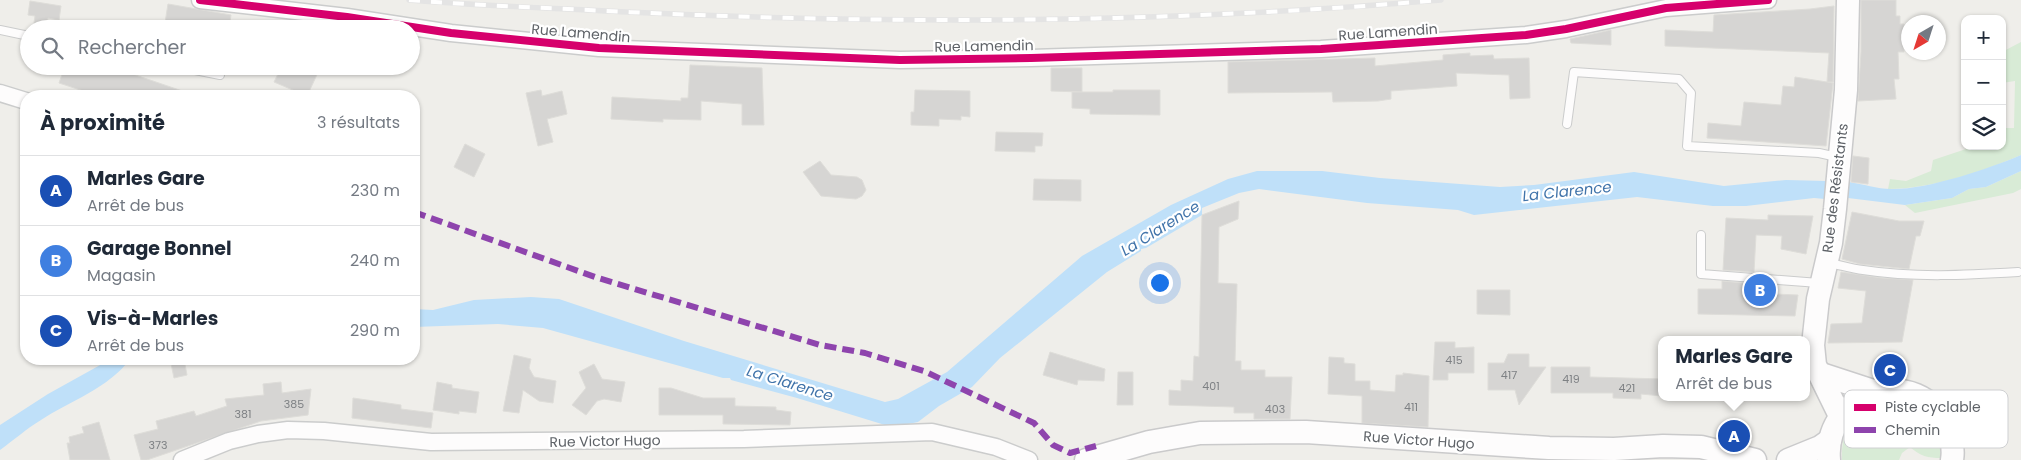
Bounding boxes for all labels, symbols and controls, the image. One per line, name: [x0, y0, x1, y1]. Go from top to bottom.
north arrow: [1901, 15, 1946, 60]
map controls: [1961, 15, 2006, 150]
button: +: [1961, 15, 2006, 60]
street label: Rue Lamendin: [531, 19, 631, 47]
street label: Rue Lamendin: [1338, 19, 1438, 45]
search box: [20, 20, 420, 75]
icon: search: [38, 34, 66, 62]
text: Rechercher: [78, 34, 186, 61]
street label: Rue Lamendin: [934, 35, 1034, 57]
button: −: [1961, 60, 2006, 105]
button: layers: [1961, 105, 2006, 150]
text: À proximité: [40, 108, 165, 137]
text: 3 résultats: [317, 111, 400, 134]
street label: Rue des Résistants: [1817, 122, 1853, 254]
text: Marles Gare: [87, 165, 205, 192]
water label: La Clarence: [1521, 176, 1613, 206]
text: A: [50, 179, 62, 202]
text: 230 m: [351, 179, 400, 202]
text: Arrêt de bus: [87, 194, 184, 217]
water label: La Clarence: [1117, 195, 1203, 261]
text: Garage Bonnel: [87, 235, 232, 262]
text: B: [51, 249, 61, 272]
text: 240 m: [350, 249, 400, 272]
text: Magasin: [87, 264, 156, 287]
your location: [1147, 270, 1173, 296]
pin: B: [1744, 271, 1776, 309]
text: Vis-à-Marles: [87, 305, 218, 332]
text: C: [50, 319, 62, 342]
text: 290 m: [350, 319, 400, 342]
text: Arrêt de bus: [87, 334, 184, 357]
popup: [1658, 336, 1810, 401]
text: Marles Gare: [1675, 343, 1793, 370]
pin: C: [1874, 351, 1906, 389]
house number: 415: [1445, 352, 1463, 368]
water label: La Clarence: [744, 360, 836, 406]
house number: 417: [1501, 367, 1517, 383]
house number: 419: [1562, 371, 1580, 387]
text: Arrêt de bus: [1675, 372, 1772, 395]
house number: 401: [1202, 378, 1220, 394]
house number: 421: [1619, 380, 1635, 396]
legend: [1844, 390, 2008, 448]
house number: 385: [284, 396, 304, 412]
text: Piste cyclable: [1885, 397, 1981, 417]
house number: 411: [1404, 399, 1418, 415]
house number: 403: [1265, 401, 1285, 417]
house number: 381: [235, 406, 251, 422]
pin: A: [1718, 417, 1750, 455]
text: Chemin: [1885, 420, 1940, 440]
street label: Rue Victor Hugo: [1363, 426, 1475, 454]
street label: Rue Victor Hugo: [549, 430, 661, 452]
house number: 373: [149, 437, 167, 453]

